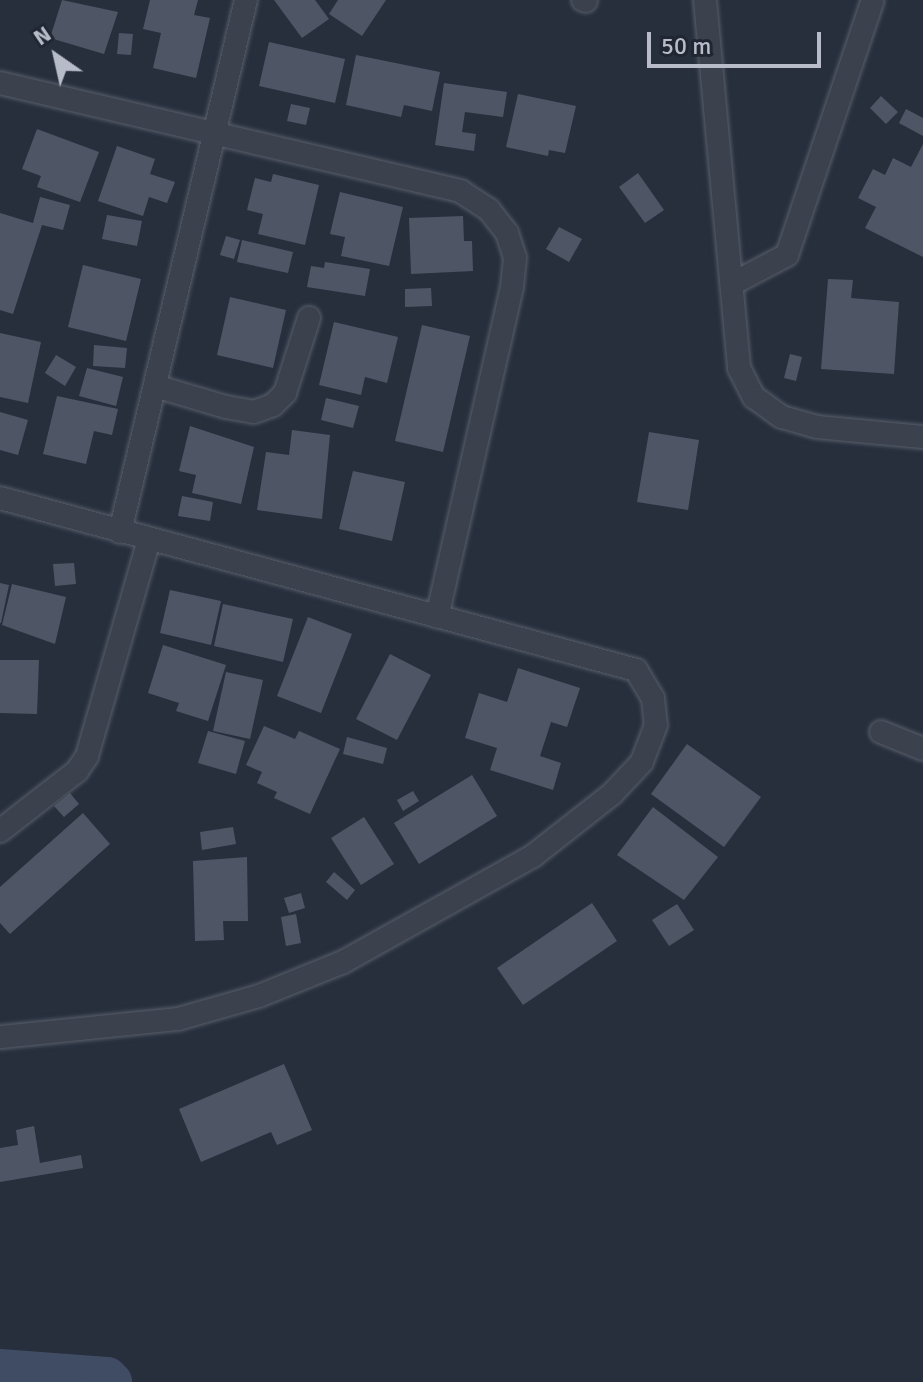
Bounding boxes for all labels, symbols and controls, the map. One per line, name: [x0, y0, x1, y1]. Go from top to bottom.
north arrow: [16, 16, 96, 96]
scale bar: [651, 16, 825, 66]
text: N: [28, 20, 56, 51]
text: 50 m: [661, 31, 711, 61]

